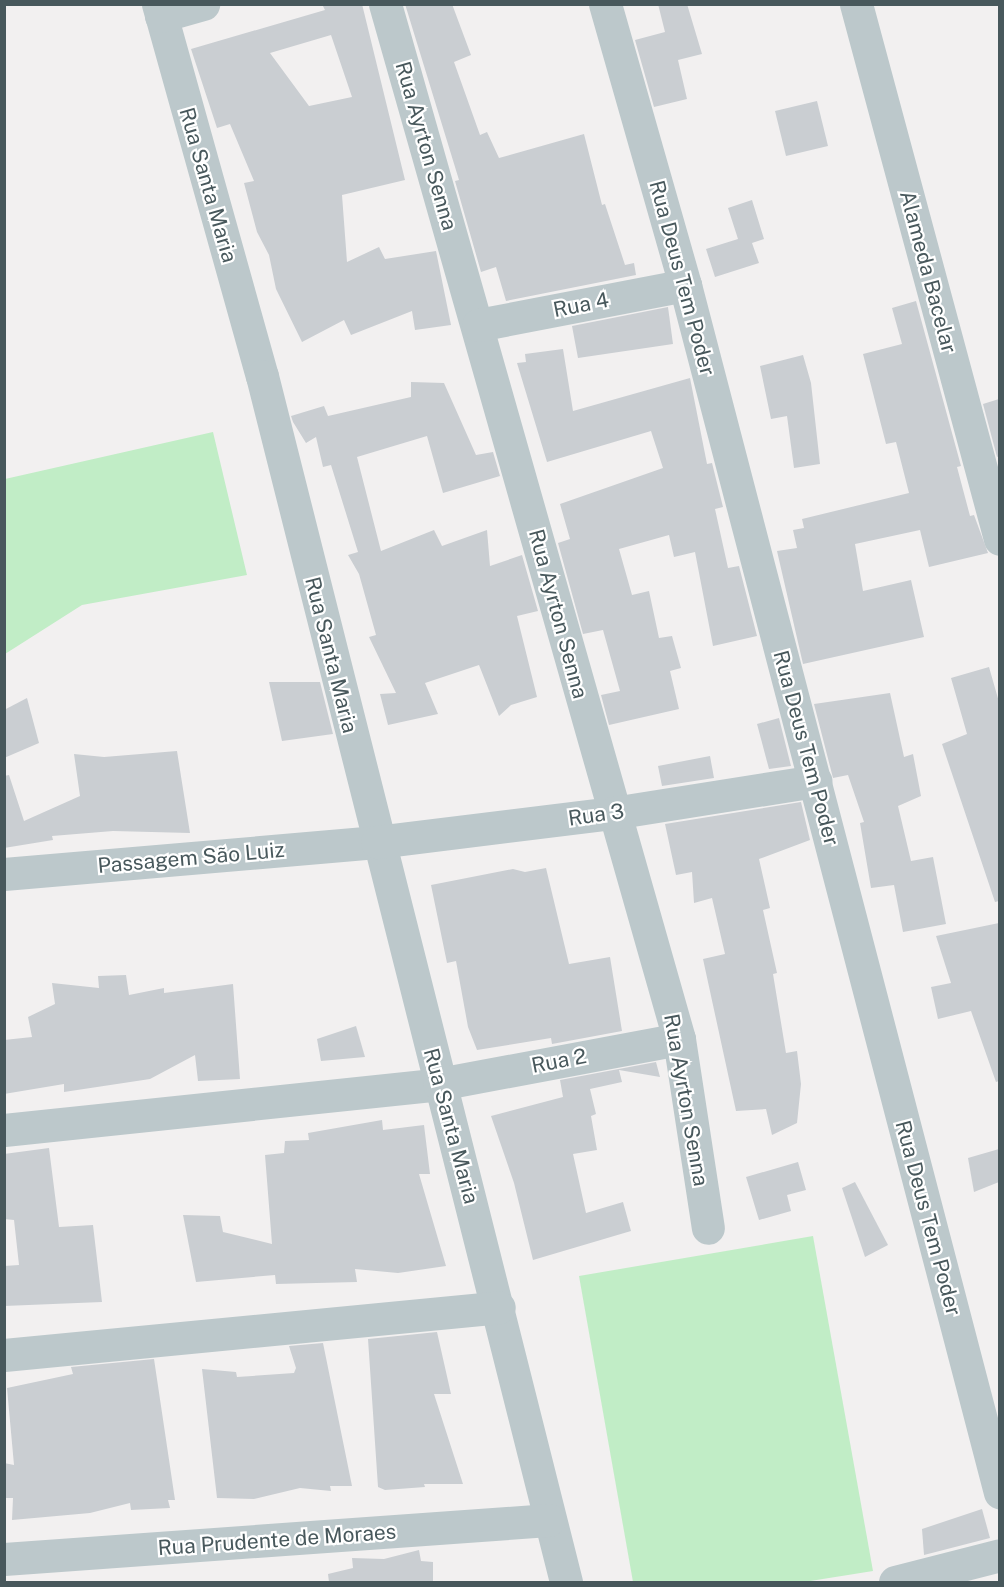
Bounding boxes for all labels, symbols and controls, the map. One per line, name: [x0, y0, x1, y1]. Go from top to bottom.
street label: Rua Ayrton Senna: [390, 59, 462, 233]
street label: Rua Santa Maria: [174, 105, 242, 265]
street label: Rua Deus Tem Poder: [644, 178, 720, 378]
street label: Alameda Bacelar: [894, 188, 962, 356]
street label: Rua 4: [551, 287, 611, 323]
street label: Rua Ayrton Senna: [523, 526, 593, 702]
street label: Rua Santa Maria: [299, 574, 363, 736]
street label: Rua Deus Tem Poder: [768, 648, 844, 848]
street label: Rua 3: [566, 799, 626, 831]
street label: Passagem São Luiz: [96, 837, 286, 879]
street label: Rua Ayrton Senna: [658, 1012, 714, 1188]
street label: Rua 2: [529, 1043, 589, 1079]
street label: Rua Santa Maria: [418, 1045, 484, 1207]
street label: Rua Deus Tem Poder: [890, 1118, 966, 1318]
street label: Rua Prudente de Moraes: [157, 1519, 397, 1561]

